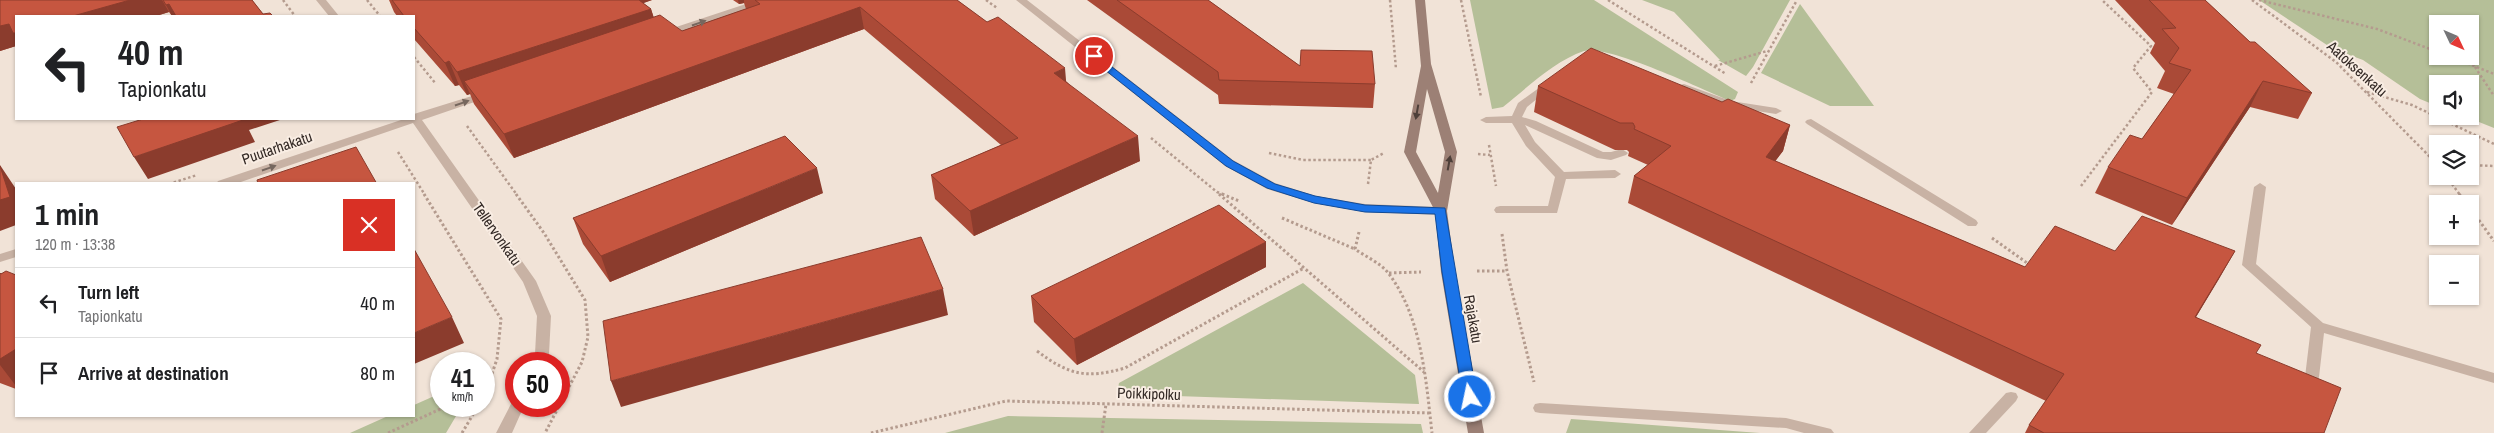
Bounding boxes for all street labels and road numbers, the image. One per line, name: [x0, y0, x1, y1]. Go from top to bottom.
street label: Aatoksenkatu: [2322, 35, 2392, 101]
street label: Puutarhakatu: [239, 126, 315, 169]
street label: Tellervonkatu: [468, 198, 527, 269]
street label: Rajakatu: [1459, 293, 1488, 345]
street label: Poikkipolku: [1117, 382, 1181, 405]

